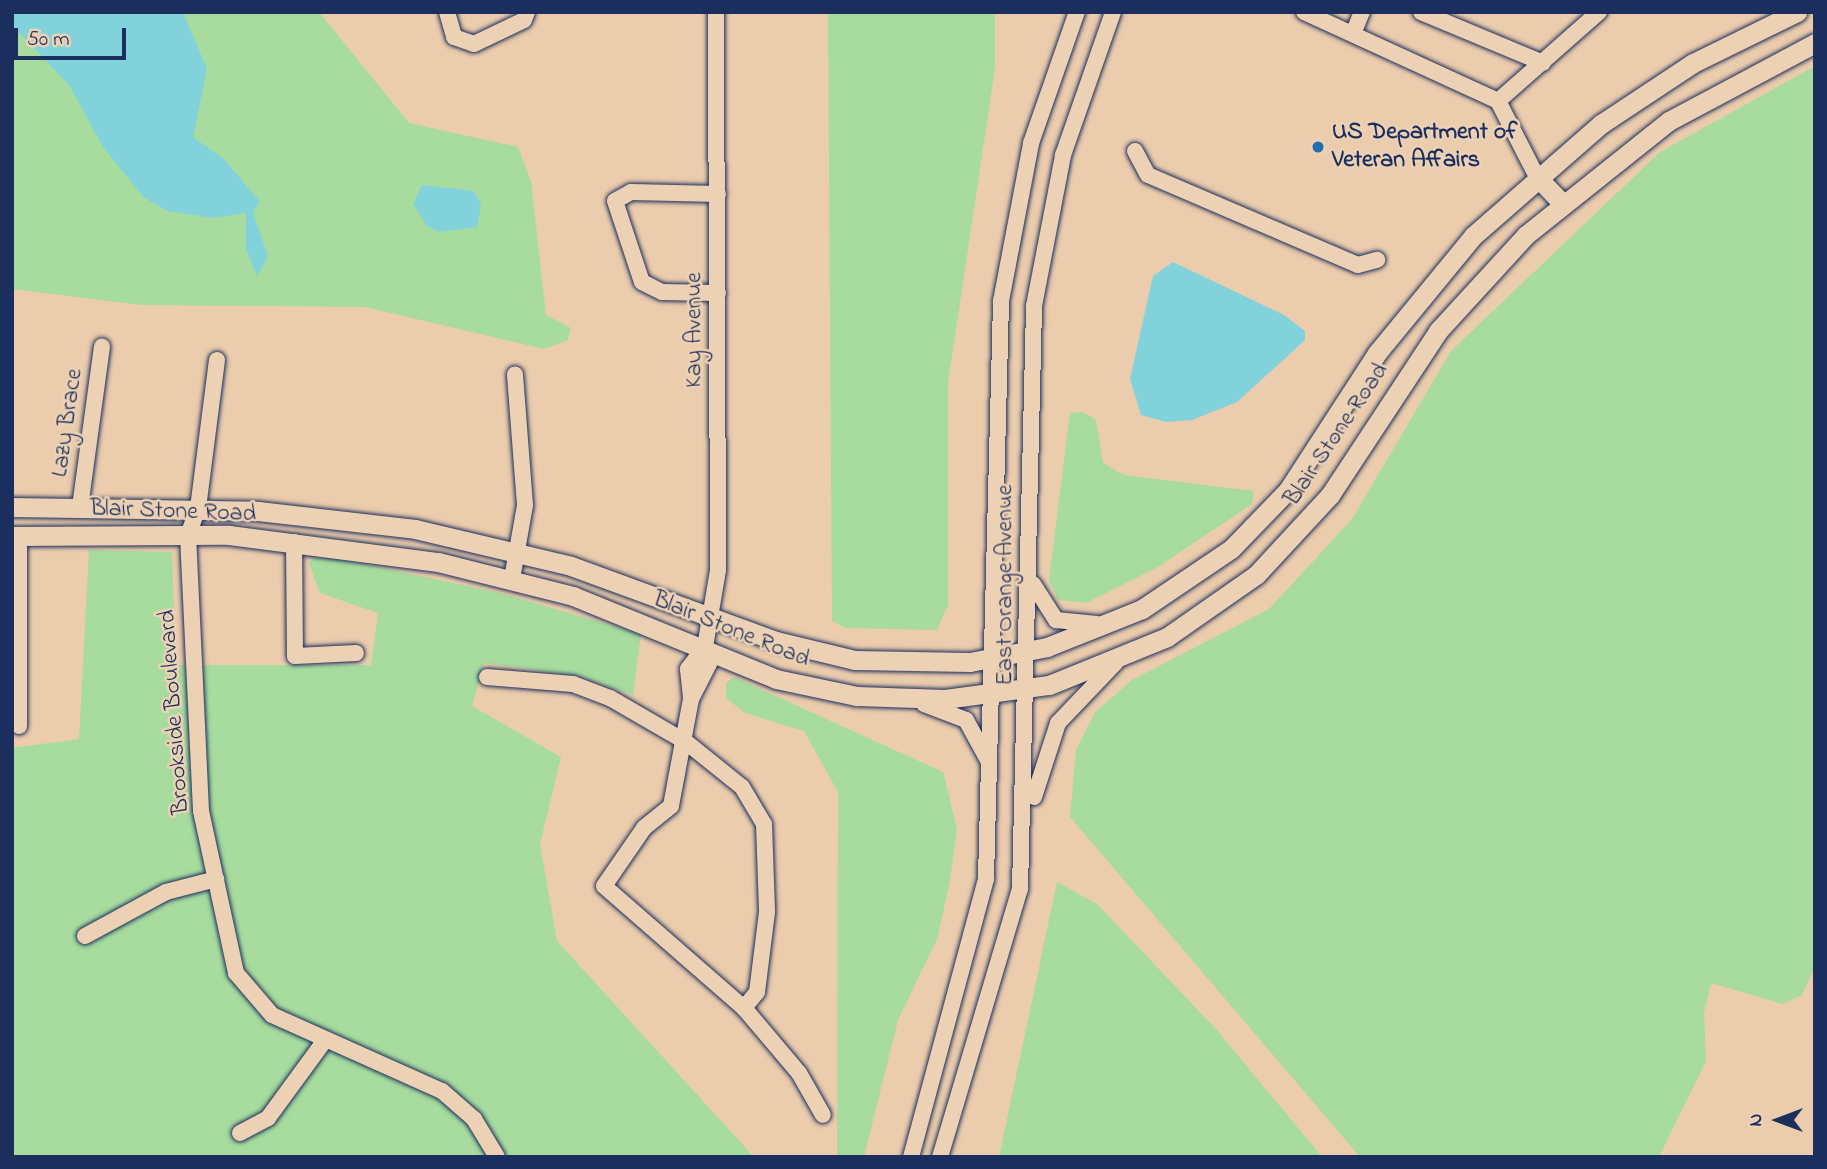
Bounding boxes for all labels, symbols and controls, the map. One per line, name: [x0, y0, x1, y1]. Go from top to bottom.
scale bar: [18, 14, 130, 58]
text: 50 m: [27, 25, 70, 55]
place label: US Department of Veteran Affairs: [1332, 119, 1517, 175]
marker: US Department of Veteran Affairs: [1310, 139, 1326, 155]
street label: Kay Avenue: [681, 272, 709, 388]
street label: Blair Stone Road: [1279, 358, 1395, 512]
street label: Lazy Brace: [46, 367, 90, 479]
street label: East Orange Avenue: [992, 484, 1020, 686]
street label: Blair Stone Road: [89, 495, 257, 529]
street label: Blair Stone Road: [649, 586, 813, 674]
street label: Brookside Boulevard: [153, 609, 197, 815]
north arrow: [1743, 1085, 1813, 1155]
text: N: [1743, 1114, 1770, 1126]

